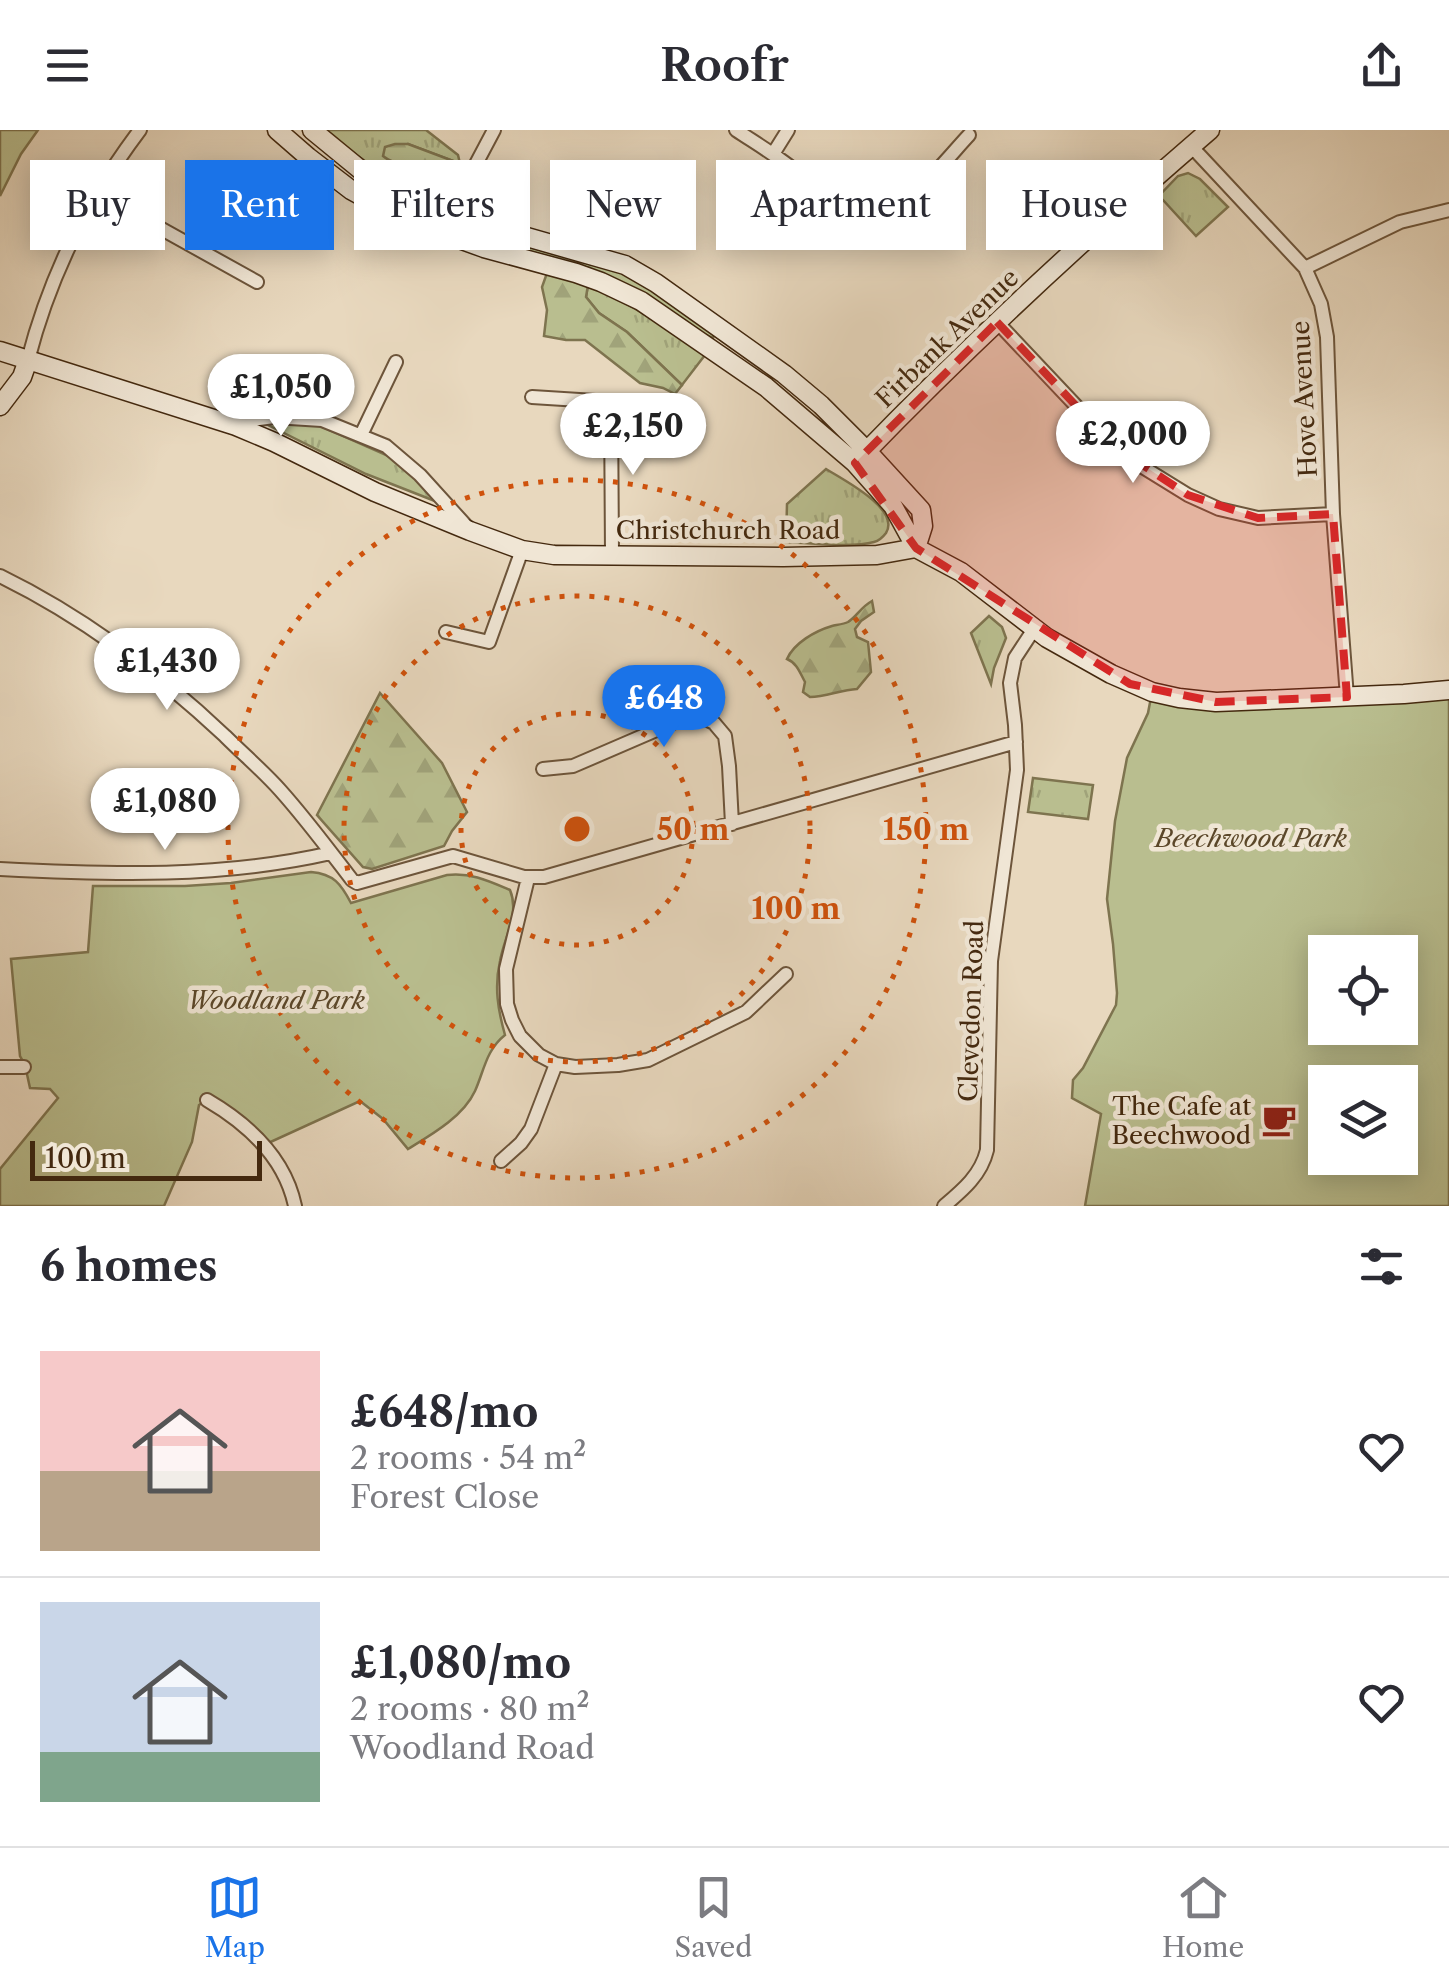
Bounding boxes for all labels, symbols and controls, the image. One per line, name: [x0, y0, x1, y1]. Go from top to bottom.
text: Roofr: [660, 37, 789, 93]
icon: menu: [40, 38, 95, 93]
icon: share: [1354, 38, 1409, 93]
chip: Buy: [30, 160, 165, 250]
chip: Rent: [185, 160, 334, 250]
chip: Filters: [354, 160, 530, 250]
chip: New: [550, 160, 696, 250]
chip: Apartment: [716, 160, 966, 250]
chip: House: [986, 160, 1163, 250]
street label: Firbank Avenue: [869, 262, 1025, 414]
street label: Hove Avenue: [1285, 320, 1324, 478]
pin: £1,050: [200, 354, 362, 439]
text: £1,050: [230, 367, 332, 406]
pin: £2,150: [552, 393, 714, 478]
pin: £2,000: [1052, 401, 1214, 486]
text: £2,150: [582, 406, 684, 445]
text: £2,000: [1078, 414, 1188, 453]
street label: Christchurch Road: [616, 515, 840, 546]
pin: £1,430: [86, 628, 248, 713]
text: £1,430: [116, 641, 218, 680]
pin: £648: [605, 665, 723, 750]
text: £648: [624, 678, 704, 717]
pin: £1,080: [84, 768, 246, 853]
text: £1,080: [113, 781, 217, 820]
centre of rings: [559, 811, 595, 847]
text: 50 m: [656, 811, 730, 848]
text: 150 m: [883, 811, 969, 848]
park label: Beechwood Park: [1153, 823, 1347, 854]
text: 100 m: [752, 890, 841, 927]
street label: Clevedon Road: [953, 920, 990, 1102]
map controls: [1308, 935, 1418, 1175]
button: locate: [1308, 935, 1418, 1045]
park label: Woodland Park: [187, 985, 365, 1016]
button: layers: [1308, 1065, 1418, 1175]
place label: The Cafe at Beechwood: [1111, 1091, 1251, 1151]
cafe icon: The Cafe at Beechwood: [1260, 1101, 1298, 1139]
scale bar: [30, 1136, 262, 1180]
text: 100 m: [45, 1141, 126, 1175]
icon: filters: [1354, 1239, 1409, 1294]
text: 6 homes: [40, 1240, 218, 1292]
text: £648/mo: [350, 1386, 538, 1438]
icon: home: [120, 1391, 240, 1511]
icon: heart: [1354, 1424, 1409, 1479]
text: 2 rooms · 54 m²: [350, 1438, 586, 1477]
text: Forest Close: [350, 1477, 539, 1516]
text: £1,080/mo: [350, 1637, 571, 1689]
icon: home: [120, 1642, 240, 1762]
icon: heart: [1354, 1675, 1409, 1730]
text: 2 rooms · 80 m²: [350, 1689, 590, 1728]
text: Woodland Road: [350, 1728, 595, 1767]
tab: Map: [205, 1870, 265, 1964]
tab: Saved: [675, 1870, 752, 1964]
tab: Home: [1162, 1870, 1244, 1964]

